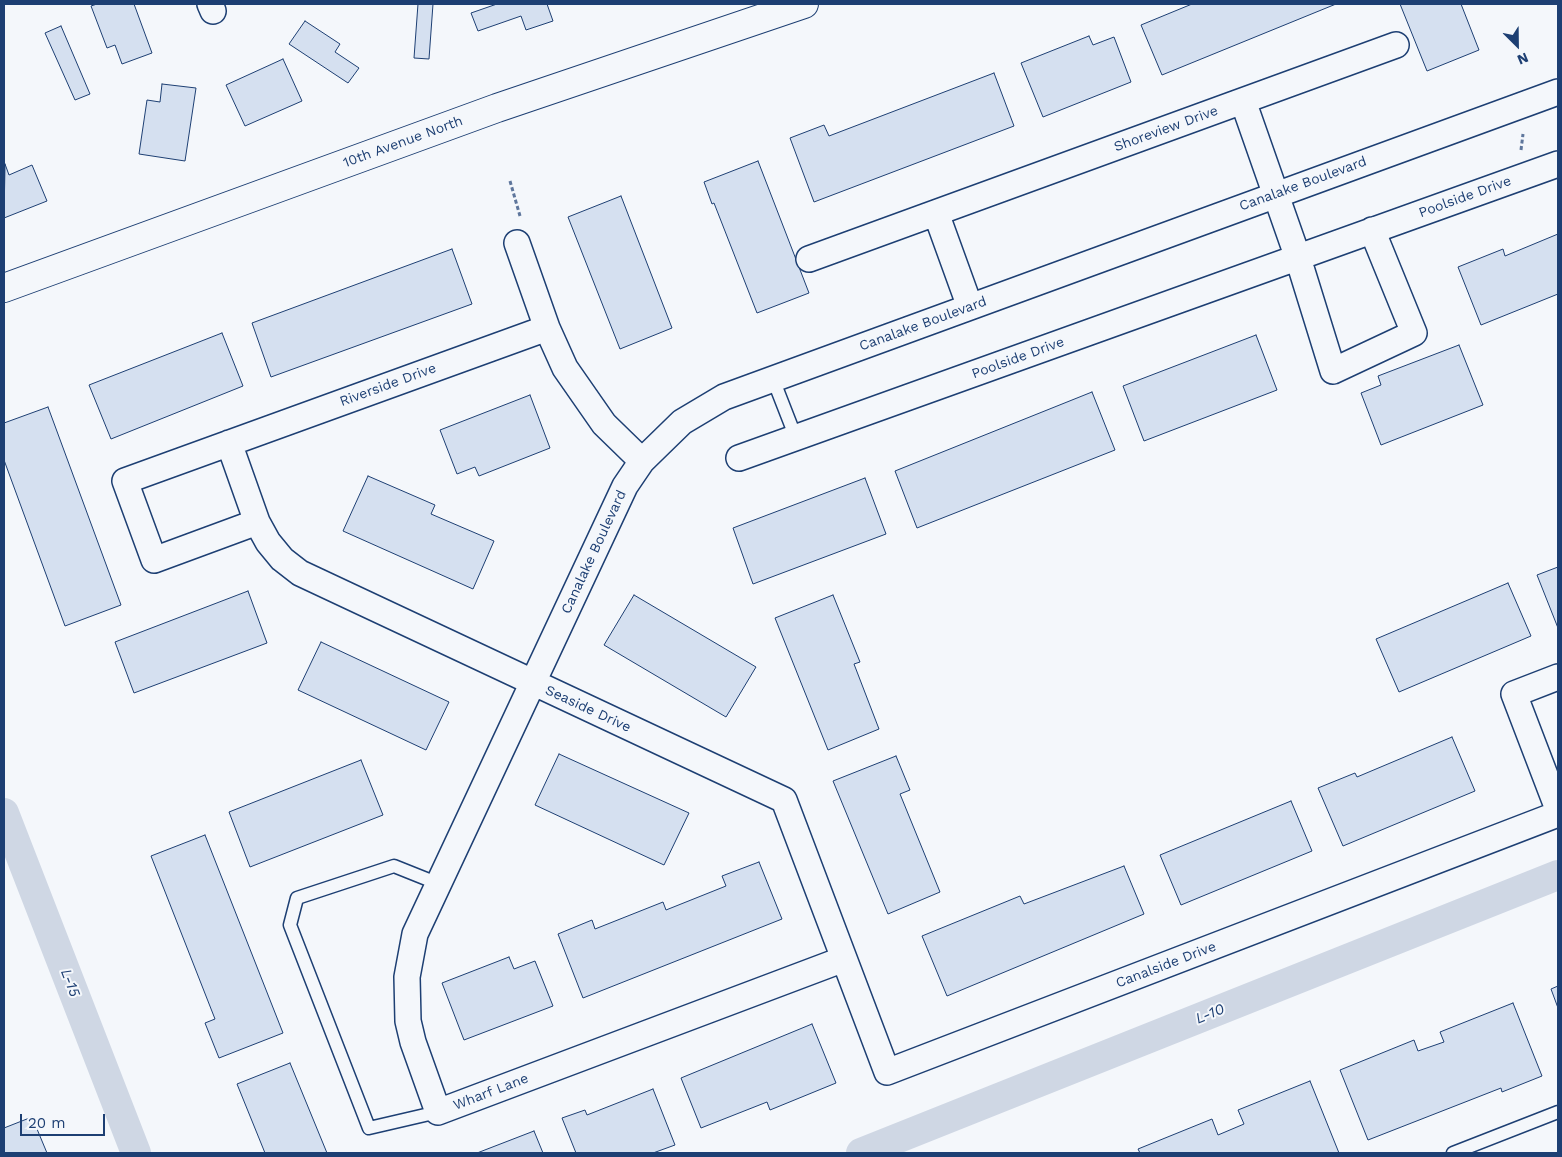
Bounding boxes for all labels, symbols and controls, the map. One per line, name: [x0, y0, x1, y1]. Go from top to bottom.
north arrow: [1492, 20, 1542, 70]
text: N: [1515, 49, 1531, 68]
street label: Shoreview Drive: [1112, 102, 1220, 156]
street label: 10th Avenue North: [341, 113, 465, 171]
street label: Canalake Boulevard: [1237, 153, 1369, 215]
street label: Poolside Drive: [1417, 173, 1513, 221]
street label: Canalake Boulevard: [857, 293, 989, 355]
street label: Poolside Drive: [970, 334, 1066, 382]
street label: Riverside Drive: [338, 360, 438, 410]
street label: Canalake Boulevard: [558, 488, 630, 616]
street label: Seaside Drive: [543, 682, 633, 736]
street label: Canalside Drive: [1114, 938, 1218, 992]
water label: L-15: [56, 966, 84, 1000]
water label: L-10: [1193, 1000, 1227, 1028]
street label: Wharf Lane: [451, 1070, 531, 1114]
scale bar: [22, 1104, 108, 1136]
text: 20 m: [28, 1114, 66, 1132]

